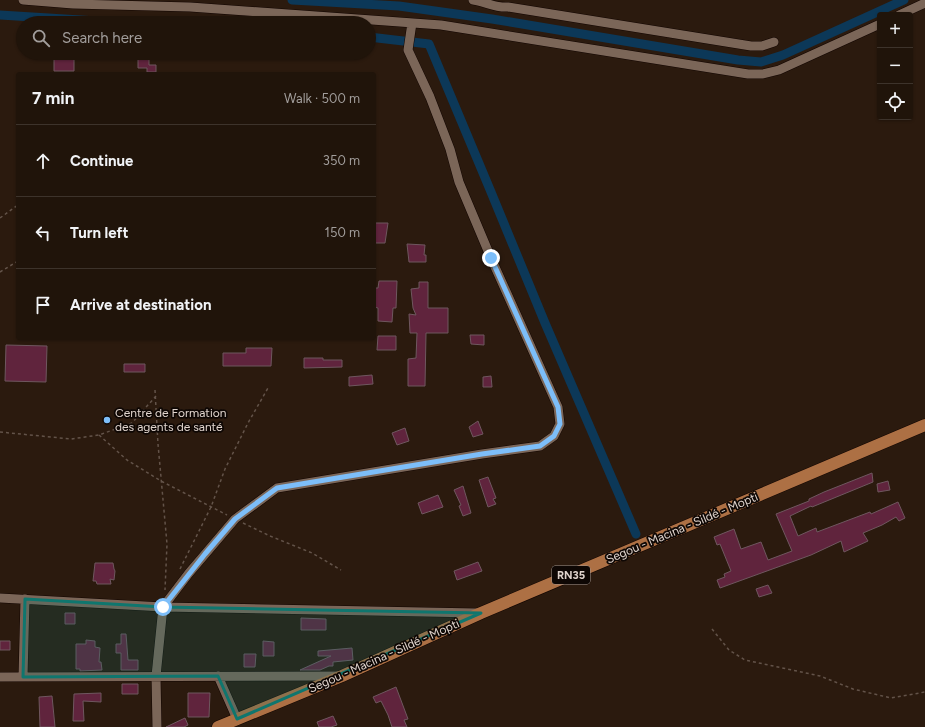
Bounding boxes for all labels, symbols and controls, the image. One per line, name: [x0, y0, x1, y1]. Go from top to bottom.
map controls: [877, 12, 913, 120]
button: +: [877, 12, 913, 48]
search box: [16, 16, 376, 60]
icon: search: [30, 27, 52, 49]
text: Search here: [62, 29, 142, 47]
button: −: [877, 48, 913, 84]
button: locate: [877, 84, 913, 120]
text: 7 min: [32, 88, 74, 108]
text: Walk · 500 m: [284, 91, 360, 106]
icon: ahead: [32, 150, 54, 172]
text: Continue: [70, 152, 133, 170]
text: 350 m: [323, 153, 360, 168]
icon: left: [32, 222, 54, 244]
text: Turn left: [70, 224, 128, 242]
text: 150 m: [325, 225, 360, 240]
route end: [482, 249, 500, 267]
icon: arrive: [32, 294, 54, 316]
text: Arrive at destination: [70, 296, 211, 314]
place label: Centre de Formation des agents de santé: [115, 406, 227, 434]
marker: Centre de Formation des agents de santé: [102, 415, 112, 425]
street label: Segou - Macina - Sildé - Mopti: [604, 490, 760, 566]
road number: RN35: [552, 566, 590, 584]
route start: [154, 598, 172, 616]
street label: Segou - Macina - Sildé - Mopti: [306, 616, 462, 696]

